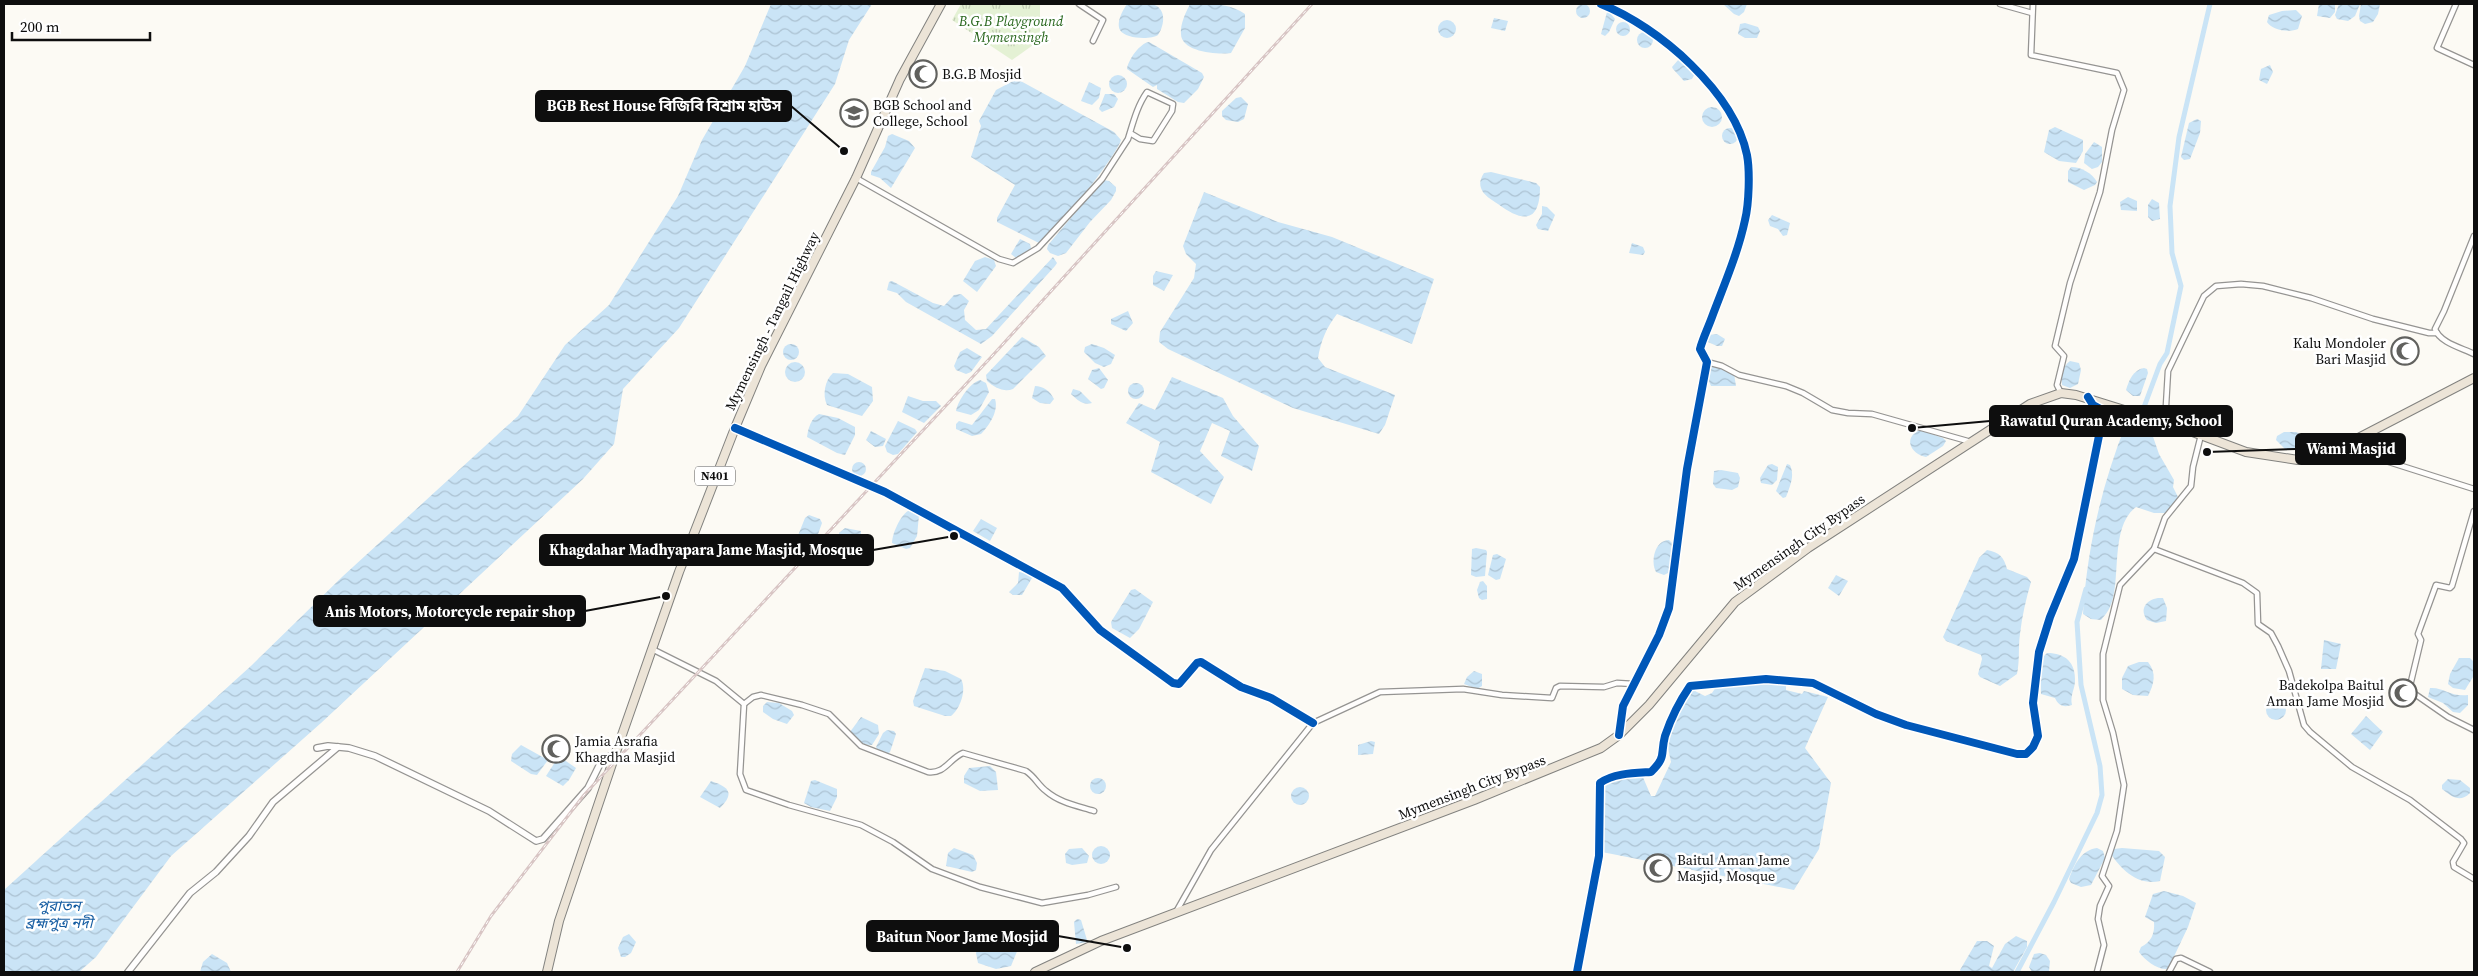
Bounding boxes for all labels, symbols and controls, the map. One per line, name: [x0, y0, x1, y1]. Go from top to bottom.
scale bar: [12, 10, 150, 42]
park label: B.G.B Playground Mymensingh: [958, 11, 1064, 47]
text: 200 m: [20, 16, 60, 37]
mosque icon: B.G.B Mosjid: [908, 59, 938, 89]
place label: B.G.B Mosjid: [942, 64, 1022, 84]
callout: BGB Rest House বিজিবি বিশ্রাম হাউস: [536, 91, 791, 121]
text: BGB Rest House বিজিবি বিশ্রাম হাউস: [547, 95, 782, 116]
place label: BGB School and College, School: [873, 95, 972, 131]
school or university icon: BGB School and College, School: [839, 98, 869, 128]
street label: Mymensingh - Tangail Highway: [720, 228, 824, 414]
place label: Kalu Mondoler Bari Masjid: [2293, 333, 2386, 369]
mosque icon: Kalu Mondoler Bari Masjid: [2390, 336, 2420, 366]
callout: Rawatul Quran Academy, School: [1990, 406, 2232, 436]
text: Rawatul Quran Academy, School: [2000, 410, 2222, 431]
callout: Wami Masjid: [2296, 434, 2405, 464]
text: Wami Masjid: [2306, 438, 2396, 459]
road number: N401: [695, 466, 735, 486]
street label: Mymensingh City Bypass: [1729, 489, 1869, 595]
callout: Khagdahar Madhyapara Jame Masjid, Mosque: [540, 535, 873, 565]
text: Khagdahar Madhyapara Jame Masjid, Mosque: [549, 539, 863, 560]
callout: Anis Motors, Motorcycle repair shop: [314, 596, 585, 626]
text: Anis Motors, Motorcycle repair shop: [325, 601, 575, 622]
place label: Badekolpa Baitul Aman Jame Mosjid: [2266, 675, 2384, 711]
mosque icon: Badekolpa Baitul Aman Jame Mosjid: [2388, 678, 2418, 708]
place label: Jamia Asrafia Khagdha Masjid: [574, 731, 675, 767]
mosque icon: Jamia Asrafia Khagdha Masjid: [541, 734, 571, 764]
street label: Mymensingh City Bypass: [1395, 750, 1549, 824]
place label: Baitul Aman Jame Masjid, Mosque: [1677, 850, 1790, 886]
mosque icon: Baitul Aman Jame Masjid, Mosque: [1643, 853, 1673, 883]
water label: পুরাতন ব্রহ্মপুত্র নদী: [25, 895, 96, 933]
callout: Baitun Noor Jame Mosjid: [867, 921, 1058, 951]
text: Baitun Noor Jame Mosjid: [876, 926, 1048, 947]

